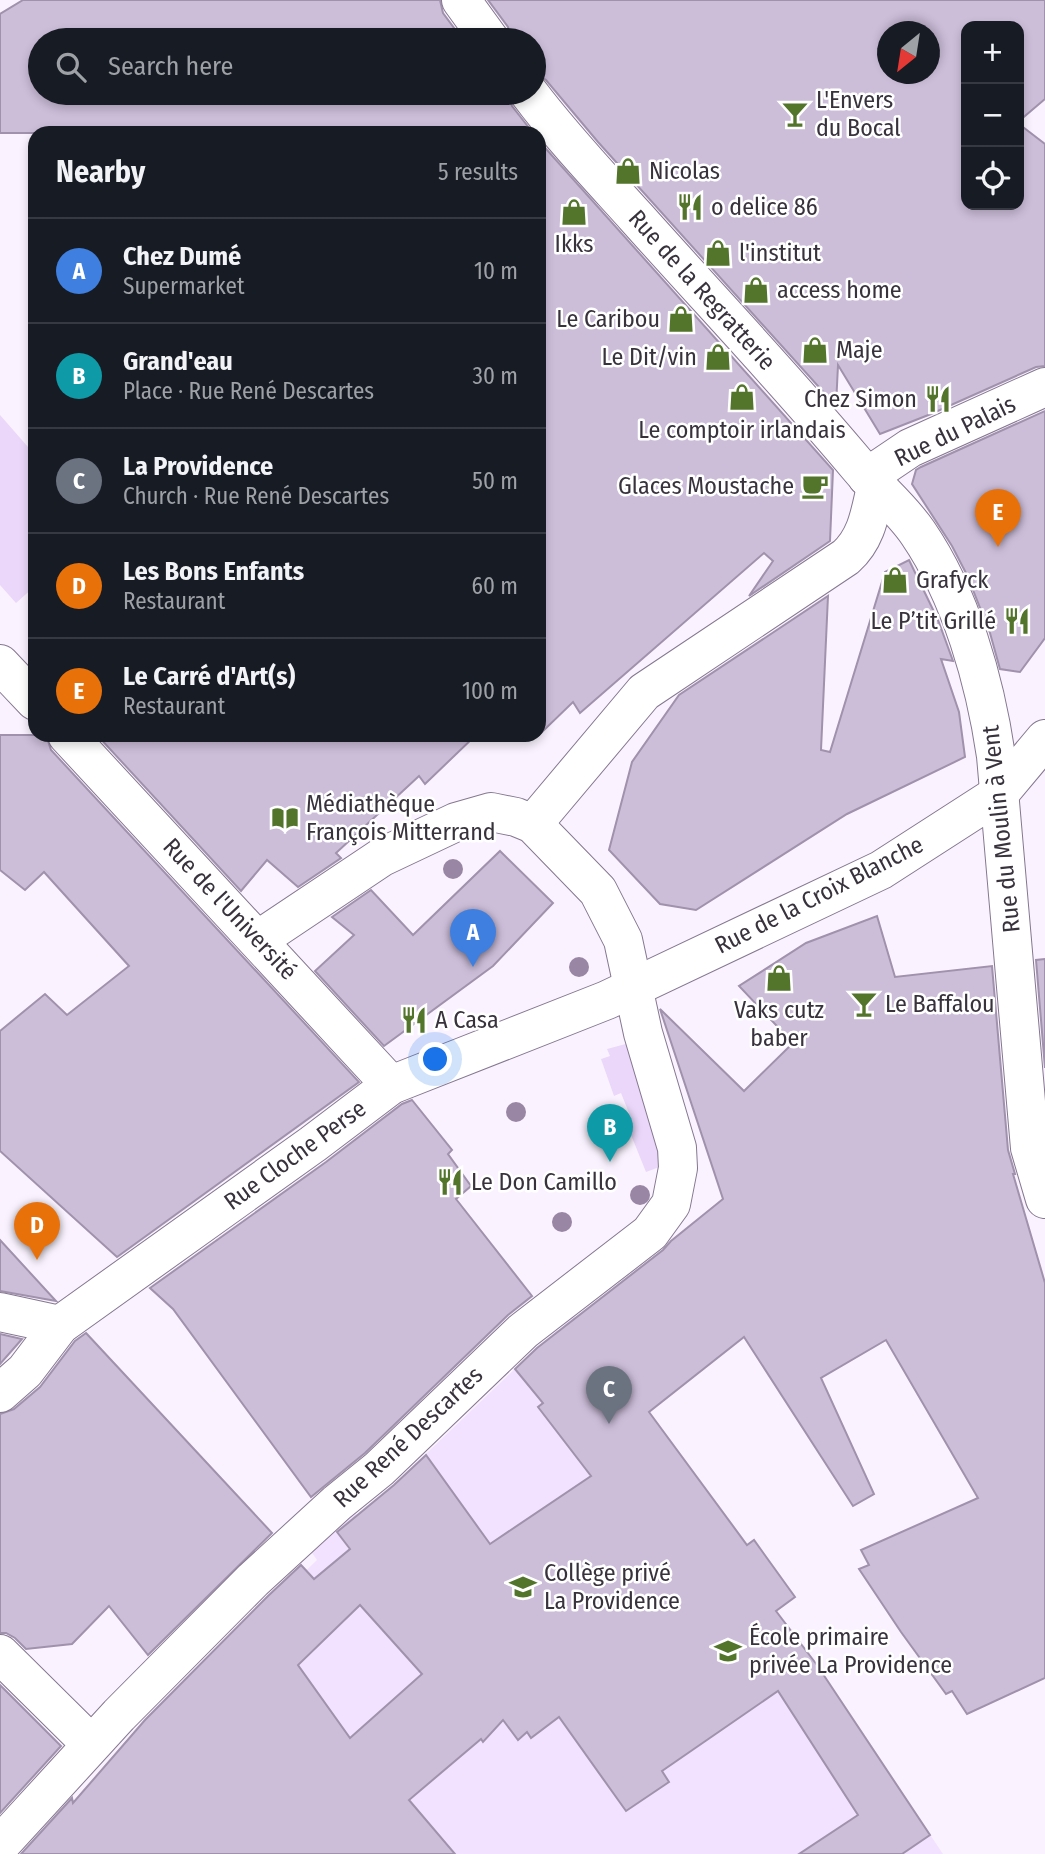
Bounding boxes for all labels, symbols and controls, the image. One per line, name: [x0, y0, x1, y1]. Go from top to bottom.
north arrow: [877, 21, 940, 84]
map controls: [961, 21, 1024, 210]
button: +: [961, 21, 1024, 84]
search box: [28, 28, 546, 105]
icon: search: [52, 48, 90, 86]
text: Search here: [108, 51, 233, 82]
button: −: [961, 84, 1024, 147]
place label: L'Envers du Bocal: [816, 86, 901, 142]
bar icon: L'Envers du Bocal: [780, 99, 810, 129]
button: locate: [961, 147, 1024, 210]
text: Nearby: [56, 154, 145, 190]
shop icon: Nicolas: [613, 156, 643, 186]
place label: Nicolas: [649, 157, 720, 185]
text: 5 results: [438, 158, 518, 186]
restaurant icon: o delice 86: [675, 192, 705, 222]
place label: o delice 86: [711, 193, 818, 221]
shop icon: Ikks: [559, 197, 589, 227]
street label: Rue de la Regratterie: [623, 204, 781, 376]
place label: Ikks: [555, 230, 593, 258]
shop icon: l'institut: [703, 238, 733, 268]
place label: l'institut: [739, 239, 821, 267]
text: Chez Dumé: [123, 241, 241, 272]
text: A: [73, 257, 85, 285]
text: 10 m: [474, 257, 518, 285]
text: Supermarket: [123, 272, 244, 300]
shop icon: access home: [741, 275, 771, 305]
place label: access home: [777, 276, 902, 304]
shop icon: Le Caribou: [666, 304, 696, 334]
place label: Le Caribou: [556, 305, 660, 333]
shop icon: Maje: [800, 335, 830, 365]
place label: Maje: [836, 336, 883, 364]
shop icon: Le Dit/vin: [703, 342, 733, 372]
place label: Le Dit/vin: [601, 343, 697, 371]
text: Grand'eau: [123, 346, 233, 377]
text: B: [73, 362, 85, 390]
text: 30 m: [473, 362, 518, 390]
text: Place · Rue René Descartes: [123, 377, 374, 405]
shop icon: Le comptoir irlandais: [727, 382, 757, 412]
restaurant icon: Chez Simon: [923, 384, 953, 414]
place label: Chez Simon: [804, 385, 917, 413]
street label: Rue du Palais: [890, 390, 1020, 472]
place label: Le comptoir irlandais: [638, 416, 846, 444]
text: La Providence: [123, 451, 273, 482]
text: C: [73, 467, 85, 495]
text: 50 m: [472, 467, 518, 495]
cafe icon: Glaces Moustache: [800, 471, 830, 501]
place label: Glaces Moustache: [618, 472, 794, 500]
text: Church · Rue René Descartes: [123, 482, 389, 510]
pin: E: [975, 489, 1021, 547]
text: Les Bons Enfants: [123, 556, 304, 587]
shop icon: Grafyck: [880, 565, 910, 595]
place label: Grafyck: [916, 566, 989, 594]
text: D: [72, 572, 86, 600]
text: 60 m: [472, 572, 518, 600]
text: Restaurant: [123, 587, 225, 615]
restaurant icon: Le P’tit Grillé: [1002, 606, 1032, 636]
place label: Le P’tit Grillé: [871, 607, 996, 635]
text: Le Carré d'Art(s): [123, 661, 295, 692]
text: E: [74, 677, 84, 705]
text: 100 m: [462, 677, 518, 705]
text: Restaurant: [123, 692, 225, 720]
street label: Rue du Moulin à Vent: [976, 724, 1026, 934]
place label: Médiathèque François Mitterrand: [306, 790, 496, 846]
library icon: Médiathèque François Mitterrand: [270, 803, 300, 833]
street label: Rue de la Croix Blanche: [710, 830, 928, 960]
street label: Rue de l'Université: [157, 832, 303, 986]
pin: A: [450, 909, 496, 967]
shop icon: Vaks cutz baber: [764, 963, 794, 993]
bar icon: Le Baffalou: [849, 989, 879, 1019]
place label: Le Baffalou: [885, 990, 995, 1018]
place label: Vaks cutz baber: [734, 996, 824, 1052]
restaurant icon: A Casa: [399, 1005, 429, 1035]
place label: A Casa: [435, 1006, 499, 1034]
your location: [418, 1042, 452, 1076]
street label: Rue Cloche Perse: [219, 1094, 371, 1216]
pin: B: [587, 1104, 633, 1162]
restaurant icon: Le Don Camillo: [435, 1167, 465, 1197]
place label: Le Don Camillo: [471, 1168, 617, 1196]
pin: D: [14, 1202, 60, 1260]
street label: Rue René Descartes: [328, 1361, 488, 1513]
pin: C: [586, 1366, 632, 1424]
place label: Collège privé La Providence: [544, 1559, 680, 1615]
school or university icon: Collège privé La Providence: [508, 1572, 538, 1602]
place label: École primaire privée La Providence: [749, 1622, 952, 1679]
school or university icon: École primaire privée La Providence: [713, 1636, 743, 1666]

